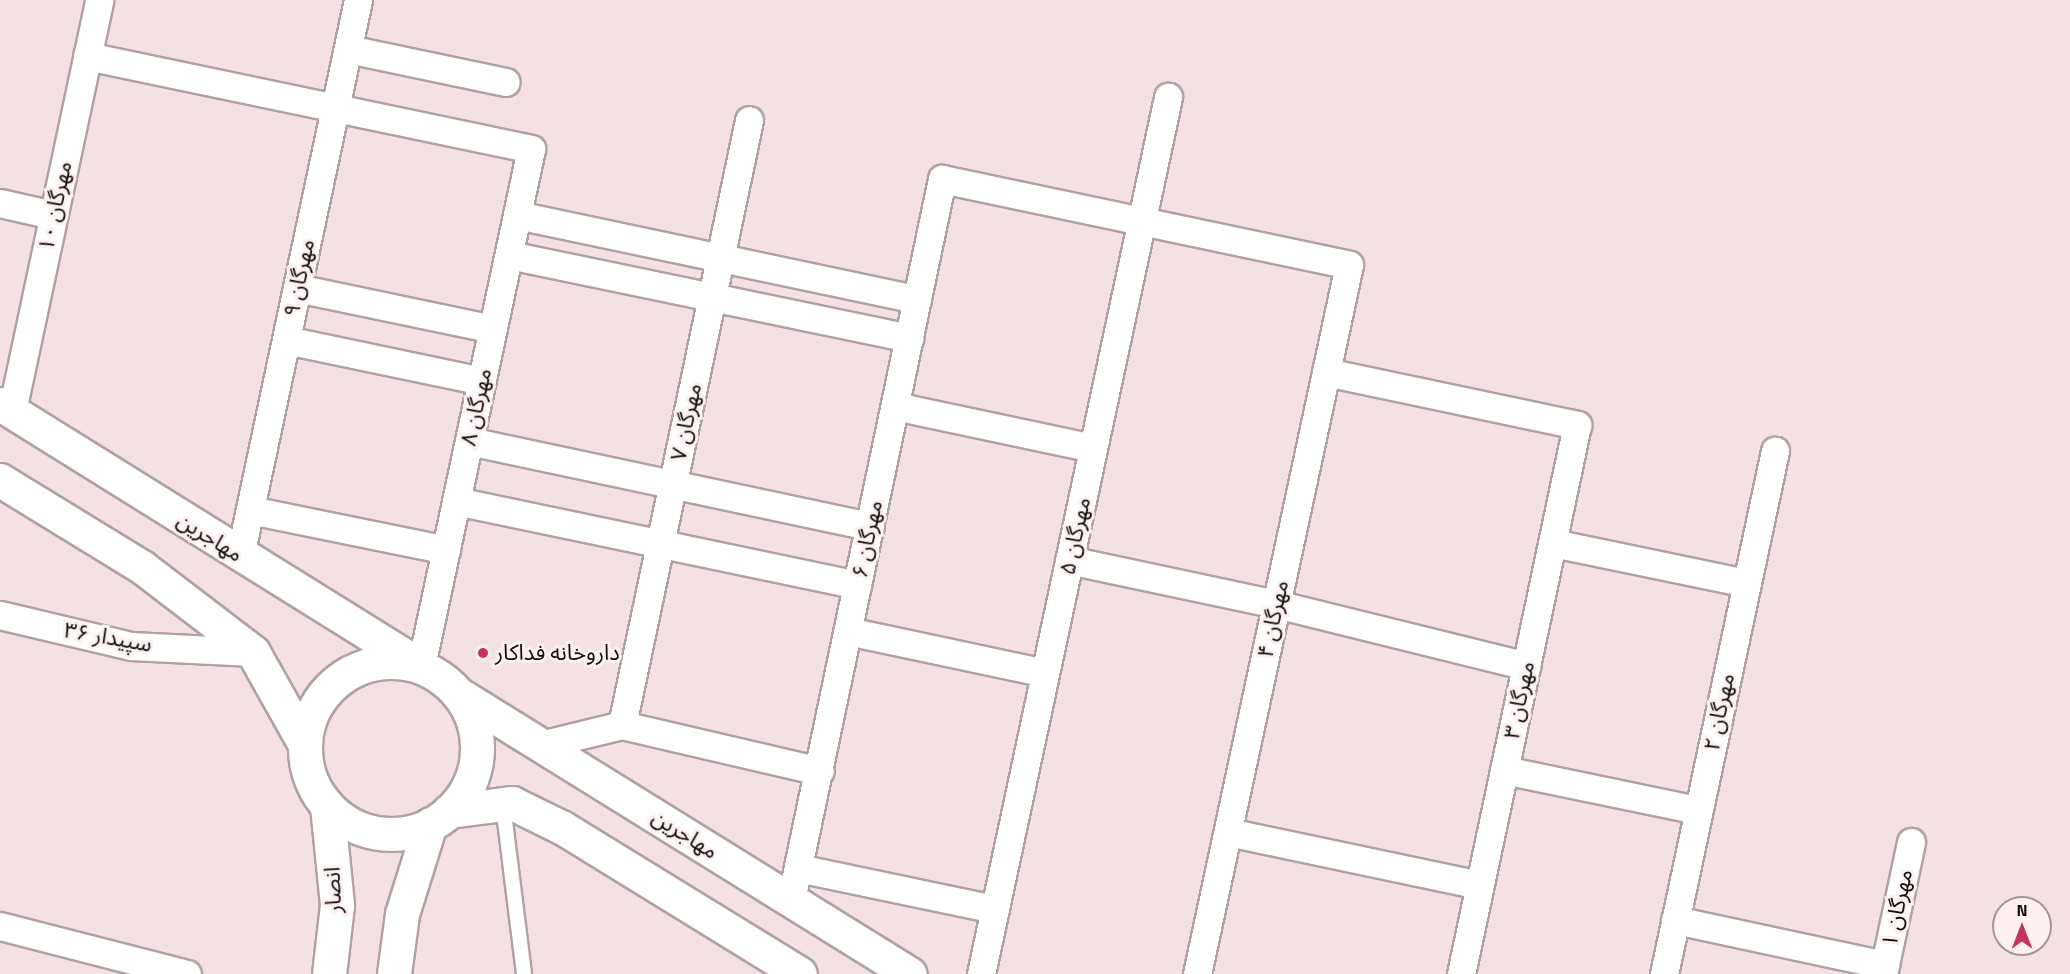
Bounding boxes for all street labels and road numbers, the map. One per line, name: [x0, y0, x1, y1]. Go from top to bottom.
street label: مهرگان ۱۰: [33, 159, 77, 253]
street label: مهرگان ۹: [278, 237, 320, 319]
street label: مهرگان ۸: [455, 366, 497, 448]
street label: مهرگان ۷: [665, 381, 707, 463]
street label: مهرگان ۵: [1054, 495, 1096, 577]
street label: مهرگان ۶: [846, 498, 888, 580]
street label: مهاجرین: [172, 507, 248, 567]
street label: مهرگان ۴: [1252, 578, 1294, 660]
street label: سپیدار ۳۶: [62, 616, 154, 658]
street label: مهرگان ۳: [1498, 659, 1540, 741]
street label: مهرگان ۲: [1698, 671, 1740, 753]
street label: مهاجرین: [647, 804, 723, 864]
street label: انصار: [319, 866, 347, 914]
street label: مهرگان ۱: [1876, 867, 1918, 949]

